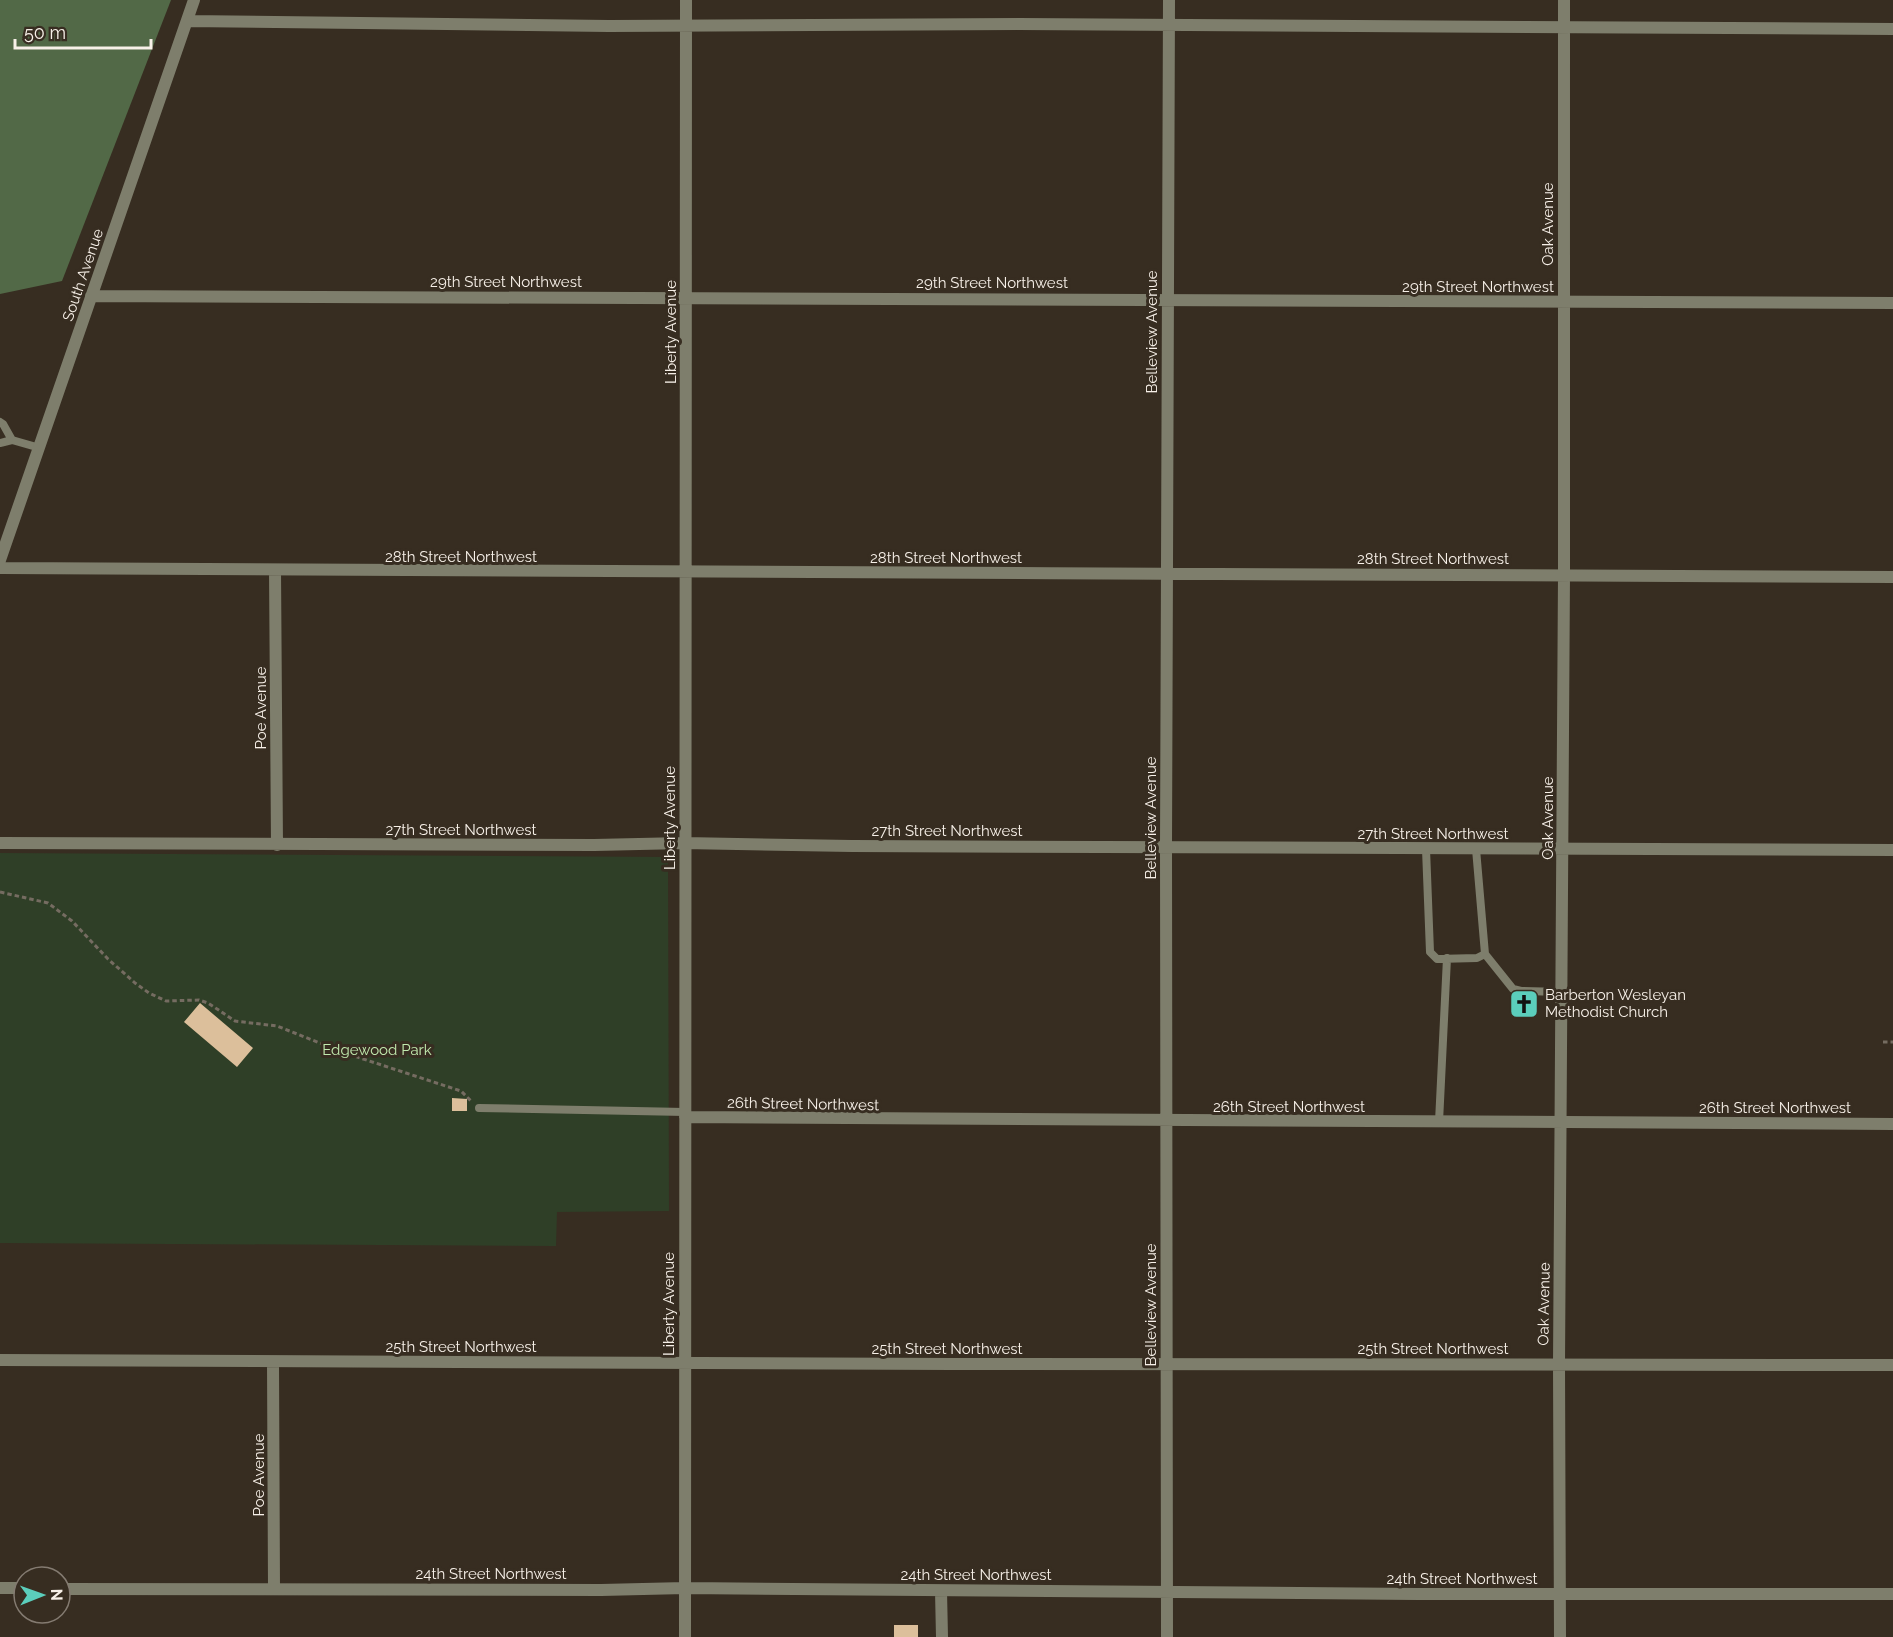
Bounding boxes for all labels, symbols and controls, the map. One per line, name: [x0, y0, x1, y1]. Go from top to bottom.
scale bar: [15, 12, 152, 50]
text: 50 m: [24, 22, 66, 43]
street label: Oak Avenue: [1539, 182, 1557, 266]
street label: South Avenue: [59, 226, 107, 324]
street label: Belleview Avenue: [1143, 270, 1161, 394]
street label: 29th Street Northwest: [430, 273, 582, 291]
street label: 29th Street Northwest: [916, 274, 1068, 292]
street label: 29th Street Northwest: [1402, 278, 1554, 296]
street label: Liberty Avenue: [662, 280, 680, 384]
street label: 28th Street Northwest: [385, 548, 537, 566]
street label: 28th Street Northwest: [870, 549, 1022, 567]
street label: 28th Street Northwest: [1357, 550, 1509, 568]
street label: Poe Avenue: [252, 666, 270, 749]
street label: Belleview Avenue: [1142, 756, 1160, 880]
street label: Liberty Avenue: [661, 766, 679, 870]
street label: Oak Avenue: [1539, 776, 1557, 860]
street label: 27th Street Northwest: [385, 821, 537, 839]
street label: 27th Street Northwest: [871, 822, 1023, 840]
street label: 27th Street Northwest: [1357, 825, 1509, 843]
place label: Barberton Wesleyan Methodist Church: [1545, 986, 1686, 1021]
church icon: Barberton Wesleyan Methodist Church: [1508, 988, 1540, 1020]
park label: Edgewood Park: [322, 1041, 432, 1059]
street label: 26th Street Northwest: [727, 1094, 879, 1114]
street label: 26th Street Northwest: [1213, 1098, 1365, 1116]
street label: 26th Street Northwest: [1699, 1099, 1851, 1117]
street label: Belleview Avenue: [1142, 1243, 1160, 1367]
street label: Liberty Avenue: [660, 1252, 678, 1356]
street label: Oak Avenue: [1534, 1262, 1554, 1346]
street label: 25th Street Northwest: [385, 1338, 537, 1356]
street label: 25th Street Northwest: [871, 1340, 1023, 1358]
street label: 25th Street Northwest: [1357, 1340, 1509, 1358]
street label: Poe Avenue: [250, 1433, 268, 1516]
north arrow: [12, 1565, 72, 1625]
street label: 24th Street Northwest: [415, 1565, 567, 1583]
street label: 24th Street Northwest: [900, 1566, 1052, 1584]
street label: 24th Street Northwest: [1386, 1570, 1538, 1588]
text: N: [47, 1588, 66, 1601]

